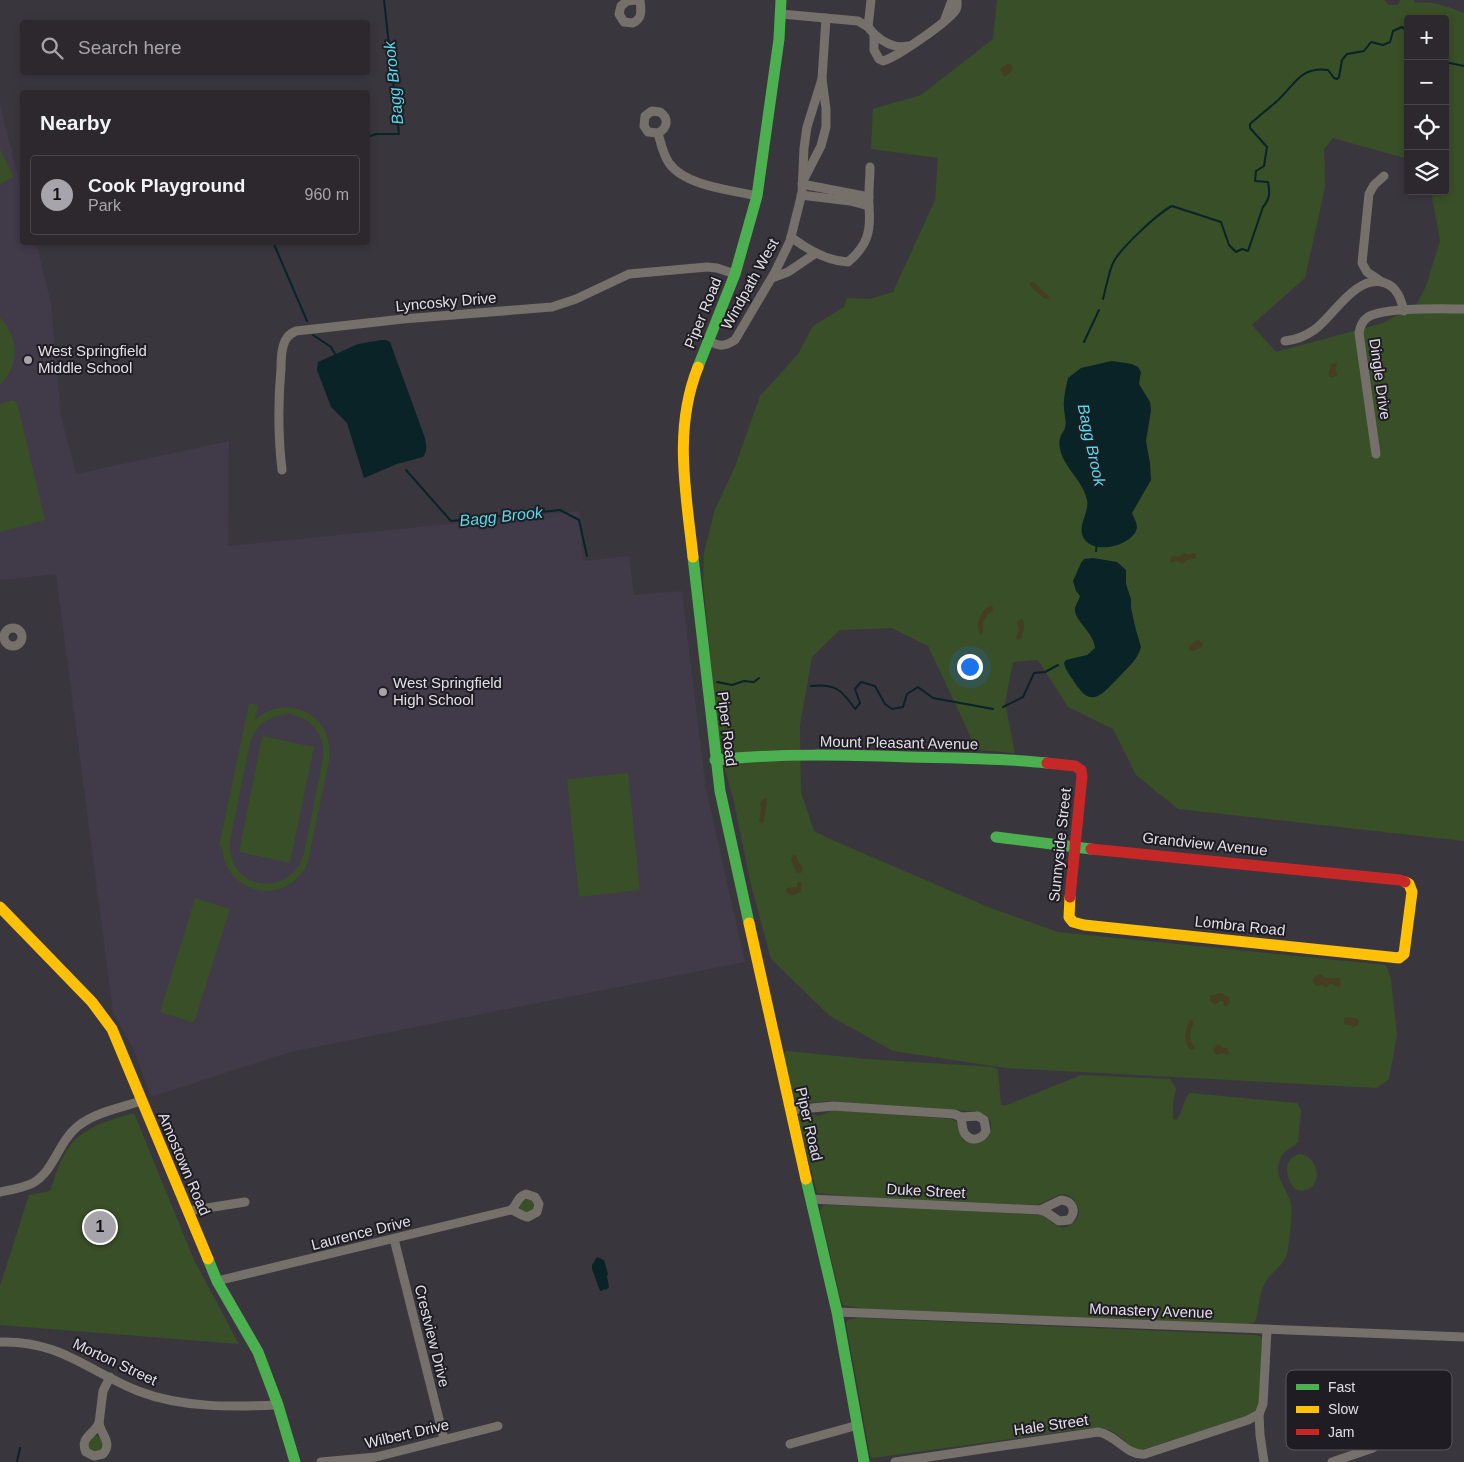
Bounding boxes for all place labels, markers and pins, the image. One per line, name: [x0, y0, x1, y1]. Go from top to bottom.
place label: West Springfield Middle School: [38, 342, 147, 376]
marker: West Springfield Middle School: [22, 354, 34, 366]
place label: West Springfield High School: [393, 674, 502, 708]
marker: West Springfield High School: [377, 686, 389, 698]
pin: 1: [84, 1208, 116, 1246]

